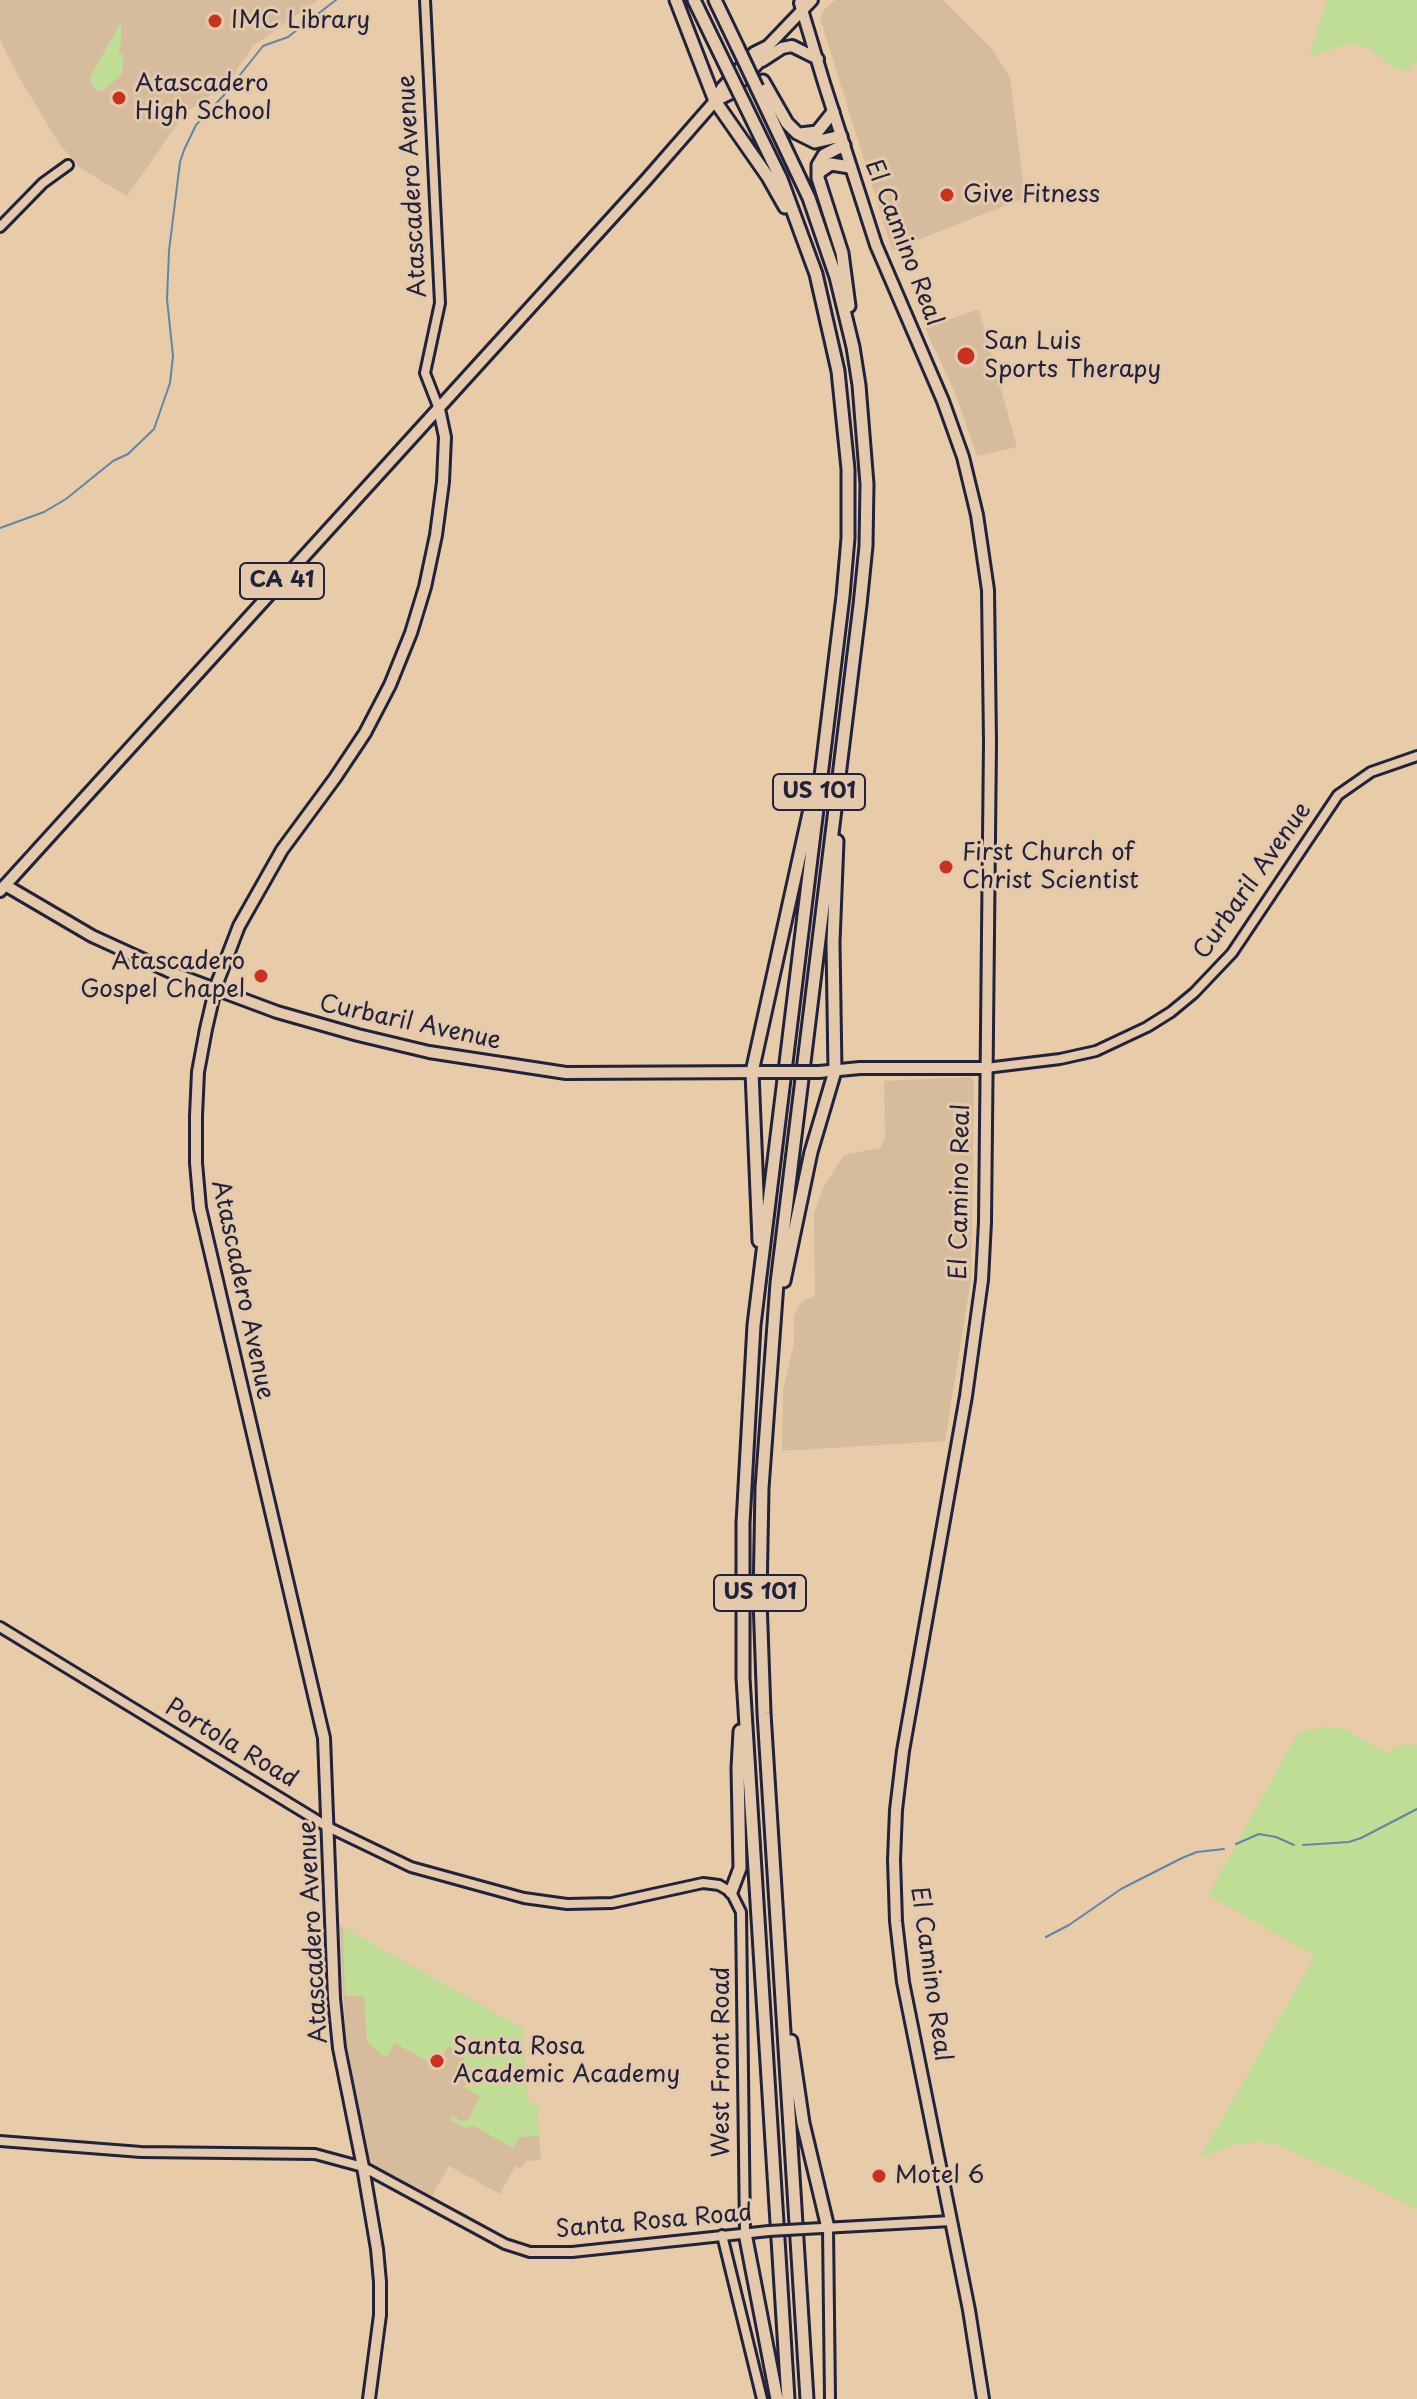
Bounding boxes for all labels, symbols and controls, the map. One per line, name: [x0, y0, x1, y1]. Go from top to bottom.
place label: IMC Library: [231, 7, 370, 35]
marker: IMC Library: [206, 12, 224, 30]
place label: Atascadero High School: [135, 70, 272, 126]
street label: Atascadero Avenue: [393, 74, 433, 298]
marker: Atascadero High School: [110, 89, 128, 107]
street label: El Camino Real: [858, 156, 948, 330]
place label: Give Fitness: [963, 181, 1100, 209]
marker: Give Fitness: [938, 186, 956, 204]
place label: San Luis Sports Therapy: [984, 328, 1161, 384]
marker: San Luis Sports Therapy: [955, 345, 977, 367]
road number: CA 41: [240, 563, 324, 599]
road number: US 101: [773, 774, 865, 810]
street label: Curbaril Avenue: [1188, 797, 1318, 965]
place label: First Church of Christ Scientist: [962, 839, 1139, 895]
marker: First Church of Christ Scientist: [937, 858, 955, 876]
place label: Atascadero Gospel Chapel: [80, 948, 245, 1004]
marker: Atascadero Gospel Chapel: [252, 967, 270, 985]
street label: Curbaril Avenue: [317, 990, 503, 1056]
street label: El Camino Real: [945, 1104, 977, 1280]
street label: Atascadero Avenue: [205, 1178, 279, 1402]
road number: US 101: [714, 1575, 806, 1611]
street label: Portola Road: [160, 1693, 302, 1795]
street label: Atascadero Avenue: [294, 1820, 334, 2044]
street label: El Camino Real: [904, 1885, 956, 2063]
street label: West Front Road: [708, 1967, 736, 2157]
place label: Santa Rosa Academic Academy: [453, 2033, 680, 2089]
marker: Santa Rosa Academic Academy: [428, 2052, 446, 2070]
place label: Motel 6: [895, 2162, 984, 2190]
marker: Motel 6: [870, 2167, 888, 2185]
street label: Santa Rosa Road: [554, 2199, 754, 2245]

